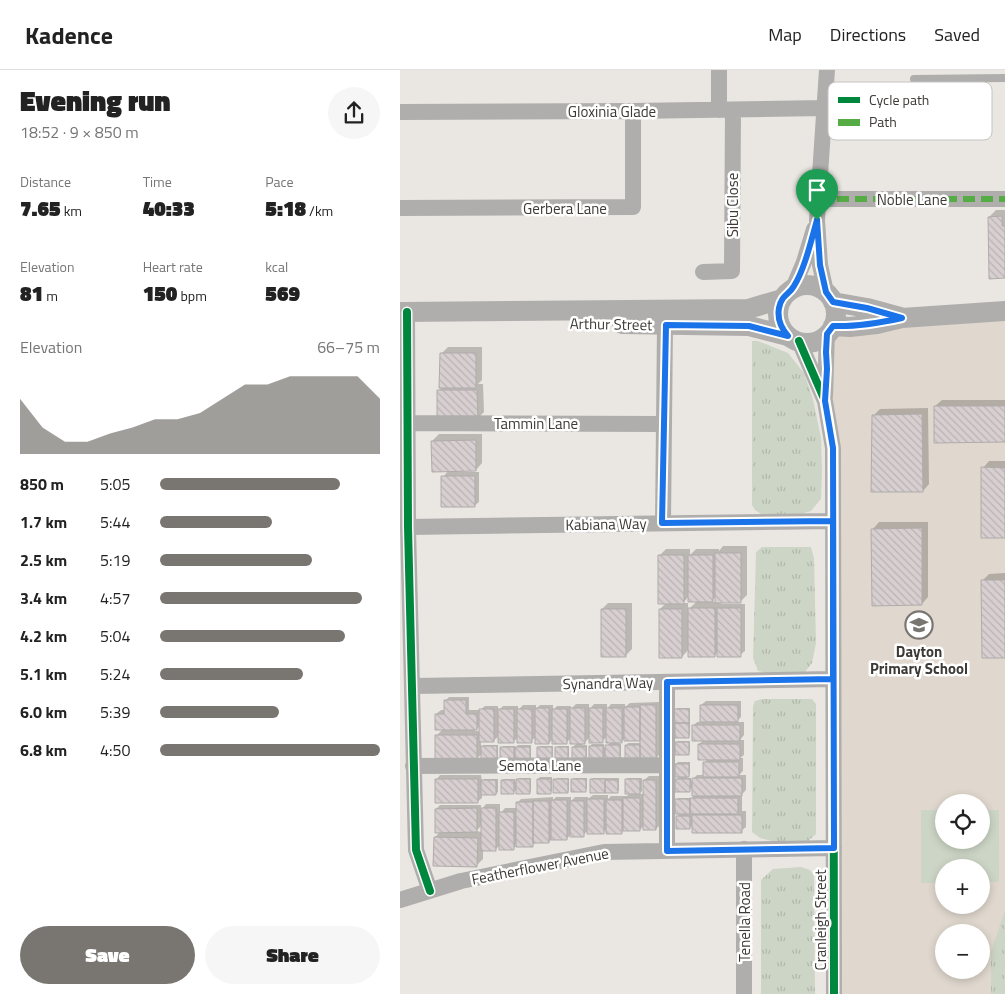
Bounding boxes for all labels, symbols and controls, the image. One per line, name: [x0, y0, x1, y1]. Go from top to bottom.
text: Kadence: [25, 17, 113, 53]
text: Map: [768, 21, 802, 48]
text: Directions: [830, 21, 906, 48]
text: Saved: [934, 21, 980, 48]
text: Evening run: [20, 79, 171, 122]
legend: [828, 82, 992, 140]
button: share: [328, 87, 380, 139]
text: Cycle path: [869, 89, 929, 110]
street label: Gloxinia Glade: [568, 100, 656, 123]
text: Path: [869, 111, 897, 132]
text: 18:52 · 9 × 850 m: [20, 120, 139, 144]
pin: [796, 169, 838, 220]
text: Distance: [20, 171, 71, 192]
text: Time: [143, 171, 172, 192]
text: Pace: [265, 171, 294, 192]
street label: Sibu Close: [721, 173, 744, 237]
icon: arrive: [803, 176, 831, 204]
street label: Noble Lane: [877, 188, 947, 211]
text: 7.65: [20, 192, 61, 224]
text: 40:33: [143, 192, 195, 224]
text: 5:18: [265, 192, 306, 224]
street label: Gerbera Lane: [523, 197, 607, 220]
text: km: [61, 200, 82, 221]
text: /km: [306, 200, 333, 221]
text: Elevation: [20, 256, 74, 277]
text: Heart rate: [143, 256, 203, 277]
text: kcal: [265, 256, 288, 277]
text: 81: [20, 277, 43, 309]
text: 150: [143, 277, 177, 309]
text: 569: [265, 277, 300, 309]
text: m: [43, 285, 58, 306]
text: bpm: [177, 285, 207, 306]
street label: Arthur Street: [570, 312, 653, 336]
text: Elevation: [20, 335, 82, 359]
text: 66–75 m: [317, 335, 380, 359]
street label: Tammin Lane: [494, 412, 578, 435]
text: 850 m: [20, 472, 64, 496]
text: 5:05: [100, 472, 130, 496]
text: 1.7 km: [20, 510, 67, 534]
text: 5:44: [100, 510, 130, 534]
street label: Kabiana Way: [565, 512, 647, 536]
text: 2.5 km: [20, 548, 67, 572]
text: 5:19: [100, 548, 130, 572]
text: 3.4 km: [20, 586, 67, 610]
text: 4:57: [100, 586, 130, 610]
school or university icon: Dayton Primary School: [904, 610, 934, 640]
text: 4.2 km: [20, 624, 67, 648]
text: 5:04: [100, 624, 130, 648]
place label: Dayton Primary School: [870, 640, 968, 680]
text: 5.1 km: [20, 662, 67, 686]
text: 5:24: [100, 662, 130, 686]
street label: Synandra Way: [563, 671, 653, 695]
text: 6.0 km: [20, 700, 67, 724]
text: 5:39: [100, 700, 130, 724]
text: 6.8 km: [20, 738, 67, 762]
text: 4:50: [100, 738, 130, 762]
street label: Semota Lane: [499, 754, 581, 777]
map controls: [935, 794, 990, 979]
button: locate: [935, 794, 990, 849]
street label: Featherflower Avenue: [469, 841, 611, 891]
button: +: [935, 859, 990, 914]
street label: Cranleigh Street: [809, 869, 832, 970]
street label: Tenella Road: [733, 882, 756, 962]
button: −: [935, 924, 990, 979]
button: Save: [20, 926, 195, 984]
button: Share: [205, 926, 380, 984]

